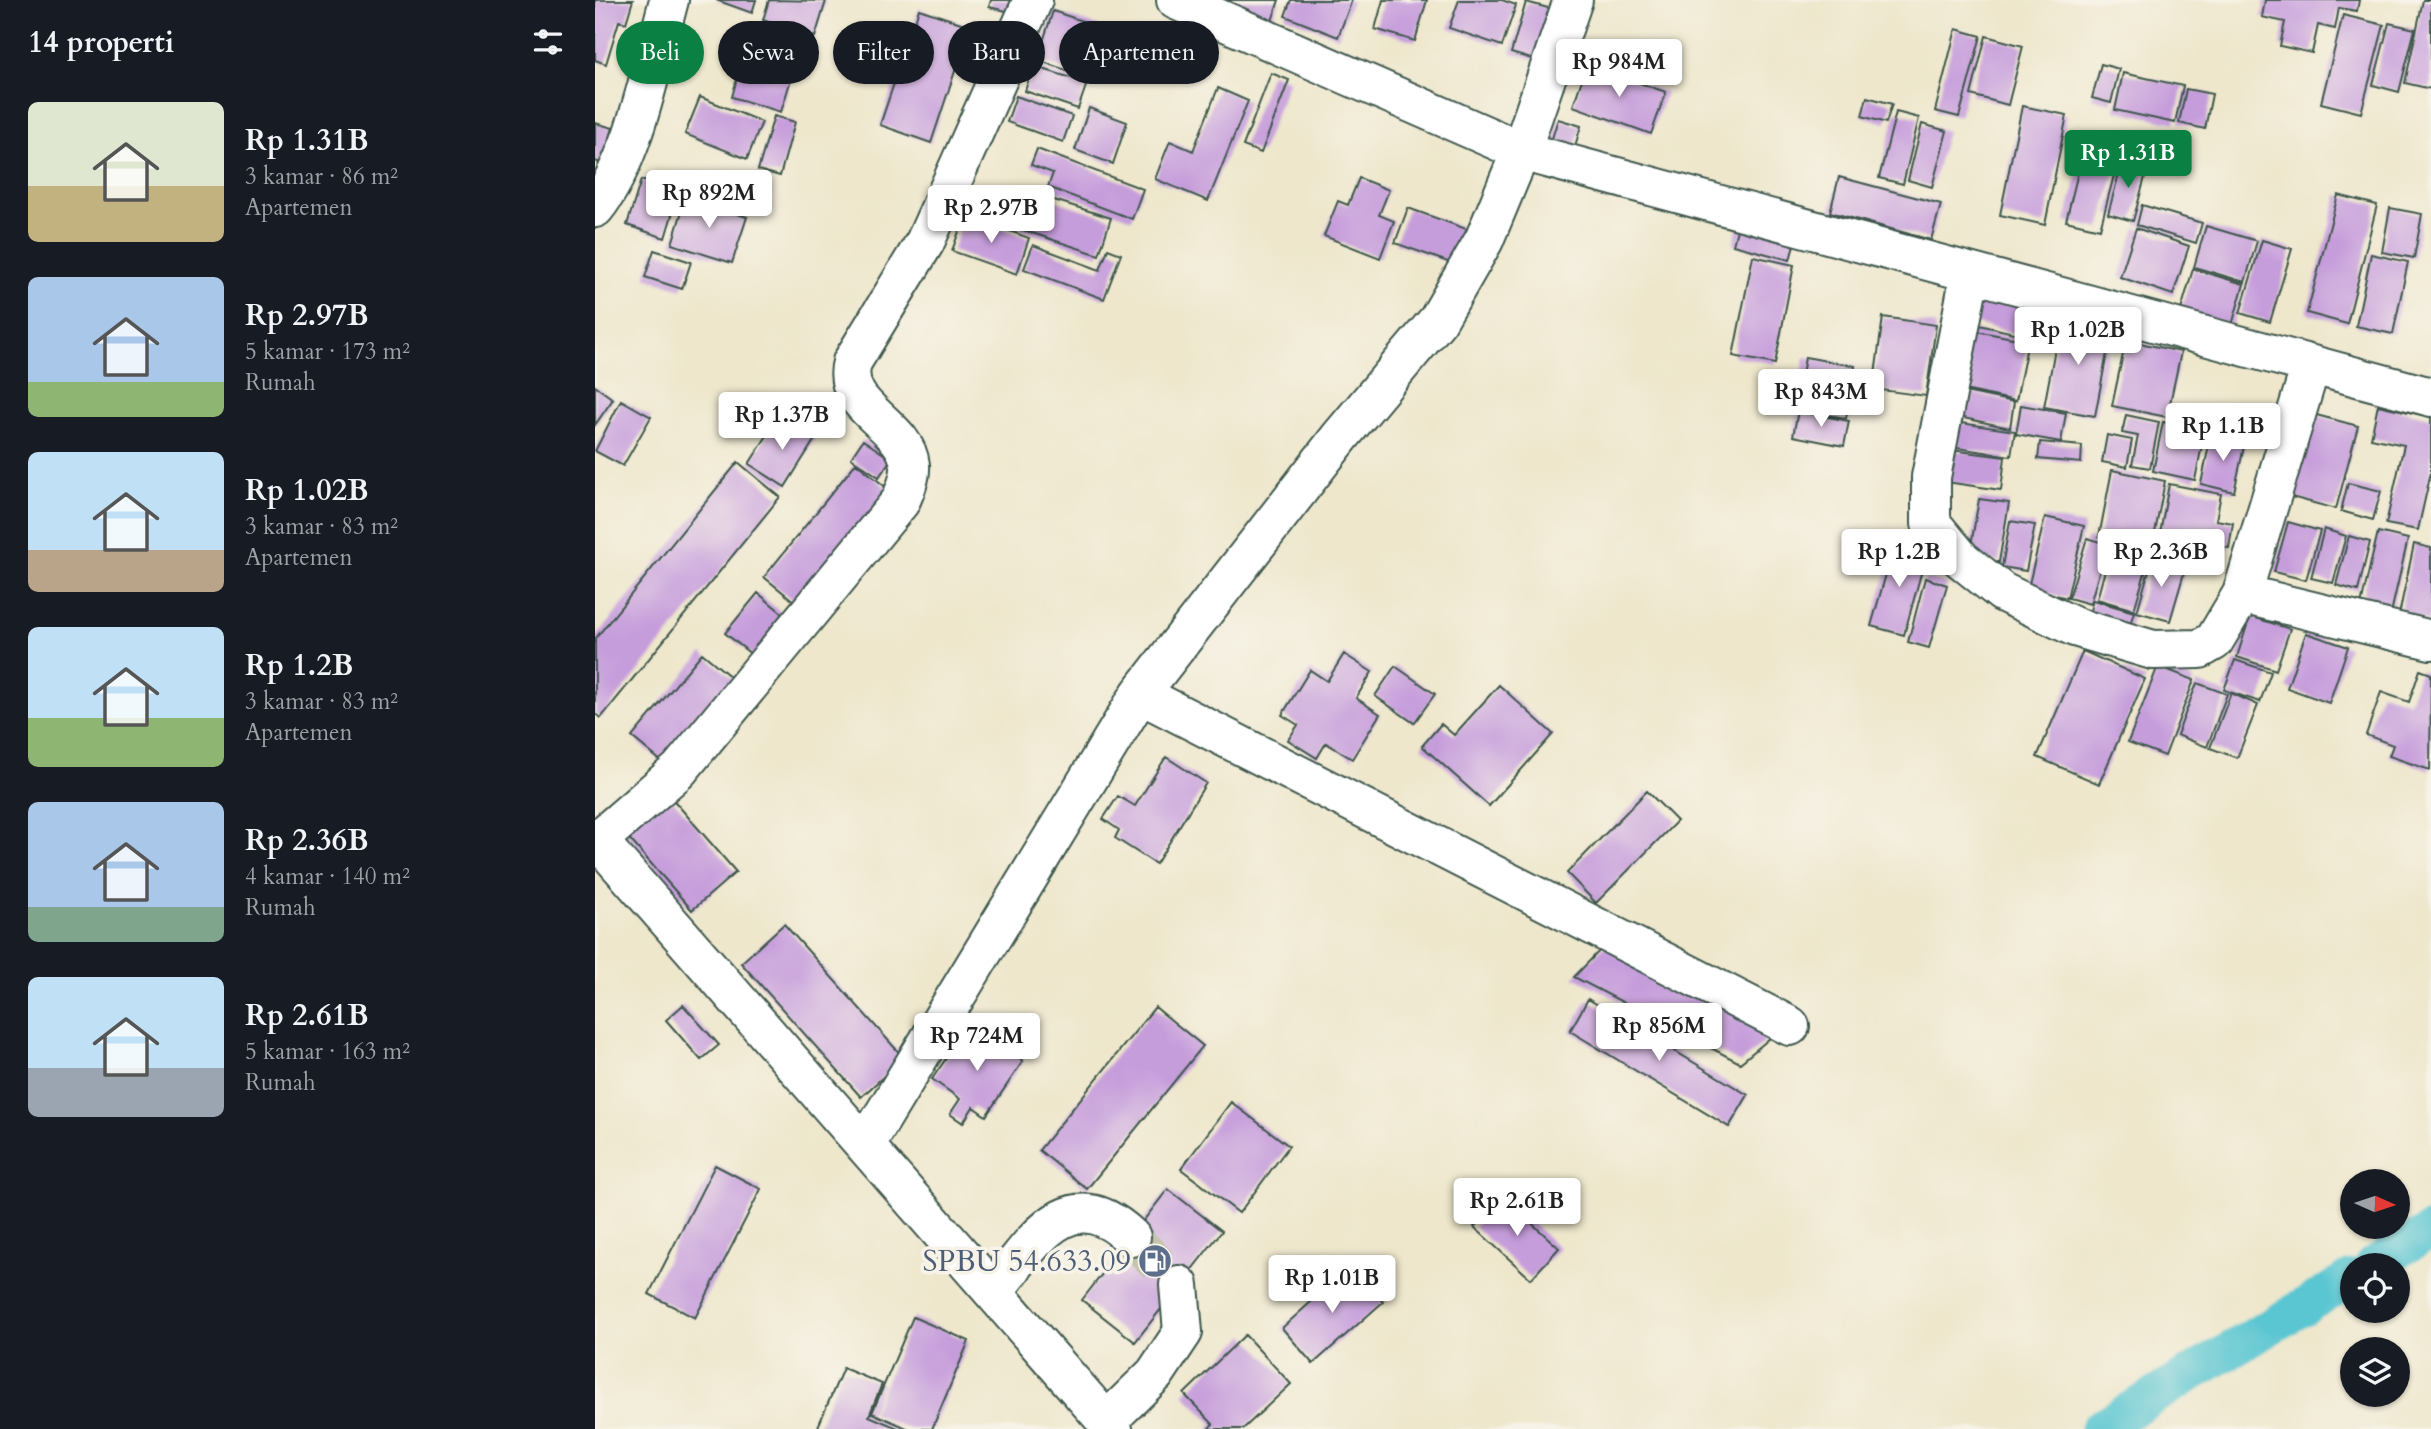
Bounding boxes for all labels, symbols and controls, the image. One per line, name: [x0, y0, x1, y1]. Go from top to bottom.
chip: Beli: [616, 21, 704, 84]
chip: Sewa: [718, 21, 819, 84]
chip: Filter: [833, 21, 934, 84]
chip: Baru: [948, 21, 1045, 84]
chip: Apartemen: [1059, 21, 1219, 84]
text: 14 properti: [28, 22, 174, 63]
icon: filters: [529, 23, 567, 61]
pin: Rp 984M: [1554, 40, 1684, 99]
text: Rp 984M: [1572, 46, 1666, 77]
text: Rp 1.31B: [245, 120, 369, 161]
icon: home: [84, 130, 168, 214]
pin: Rp 1.31B: [2056, 130, 2200, 190]
text: Rp 1.31B: [2081, 137, 2175, 168]
text: 3 kamar · 86 m²: [245, 161, 398, 192]
pin: Rp 892M: [644, 170, 774, 230]
text: Rp 892M: [662, 177, 756, 208]
pin: Rp 2.97B: [919, 186, 1063, 245]
text: Apartemen: [245, 192, 353, 223]
text: Rp 2.97B: [944, 192, 1038, 223]
text: Rp 2.97B: [245, 295, 369, 336]
icon: home: [84, 305, 168, 389]
pin: Rp 1.02B: [2006, 308, 2150, 367]
text: Rp 1.02B: [2031, 314, 2125, 345]
text: 5 kamar · 173 m²: [245, 336, 410, 367]
text: Rumah: [245, 367, 316, 398]
pin: Rp 843M: [1756, 370, 1886, 429]
text: Rp 843M: [1774, 376, 1868, 407]
pin: Rp 1.37B: [710, 392, 854, 452]
text: Rp 1.37B: [735, 399, 829, 430]
pin: Rp 1.1B: [2158, 404, 2288, 463]
text: Rp 1.1B: [2181, 410, 2265, 441]
text: Rp 1.02B: [245, 470, 369, 511]
icon: home: [84, 480, 168, 564]
text: 3 kamar · 83 m²: [245, 511, 398, 542]
pin: Rp 1.2B: [1834, 530, 1964, 589]
pin: Rp 2.36B: [2089, 530, 2233, 589]
text: Rp 1.2B: [1857, 536, 1941, 567]
text: Rp 2.36B: [2114, 536, 2208, 567]
text: Apartemen: [245, 542, 353, 573]
text: Rp 1.2B: [245, 645, 353, 686]
icon: home: [84, 655, 168, 739]
text: 3 kamar · 83 m²: [245, 686, 398, 717]
text: Apartemen: [245, 717, 353, 748]
text: Rp 2.36B: [245, 820, 369, 861]
icon: home: [84, 830, 168, 914]
text: 4 kamar · 140 m²: [245, 861, 410, 892]
text: Rumah: [245, 892, 316, 923]
text: Rp 2.61B: [245, 995, 369, 1036]
pin: Rp 856M: [1594, 1004, 1724, 1063]
icon: home: [84, 1005, 168, 1089]
text: Rp 856M: [1612, 1010, 1706, 1041]
pin: Rp 724M: [912, 1014, 1042, 1073]
text: Rp 724M: [930, 1020, 1024, 1051]
text: 5 kamar · 163 m²: [245, 1036, 410, 1067]
text: Rumah: [245, 1067, 316, 1098]
north arrow: [2340, 1169, 2410, 1239]
map controls: [2340, 1169, 2410, 1407]
pin: Rp 2.61B: [1445, 1178, 1589, 1238]
text: Rp 2.61B: [1470, 1185, 1564, 1216]
place label: SPBU 54.633.09: [922, 1241, 1131, 1282]
fuel station icon: SPBU 54.633.09: [1136, 1242, 1174, 1280]
button: locate: [2340, 1253, 2410, 1323]
pin: Rp 1.01B: [1260, 1256, 1404, 1315]
text: Rp 1.01B: [1285, 1262, 1379, 1293]
button: layers: [2340, 1337, 2410, 1407]

